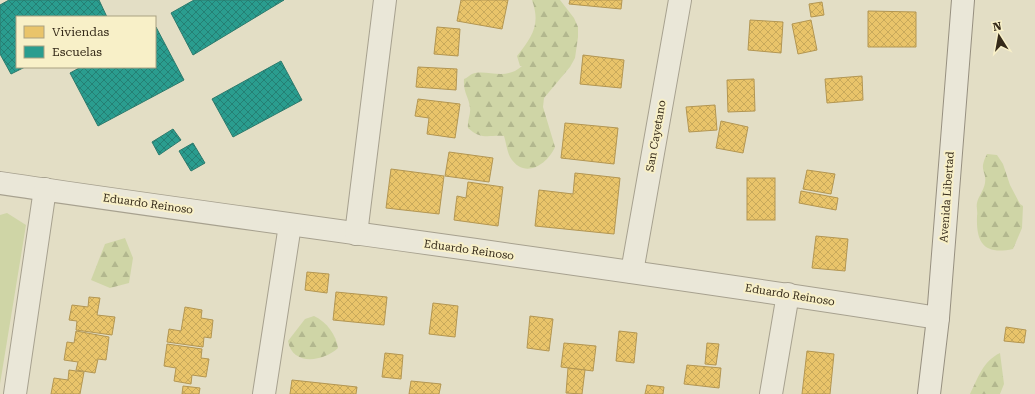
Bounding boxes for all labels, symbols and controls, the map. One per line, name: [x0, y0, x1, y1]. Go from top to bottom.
legend: [16, 16, 156, 68]
north arrow: [979, 16, 1019, 56]
text: N: [992, 19, 1003, 34]
text: Viviendas: [52, 25, 110, 39]
text: Escuelas: [52, 45, 102, 59]
street label: San Cayetano: [643, 99, 669, 173]
street label: Avenida Libertad: [937, 151, 957, 243]
street label: Eduardo Reinoso: [102, 191, 194, 217]
street label: Eduardo Reinoso: [423, 237, 515, 263]
street label: Eduardo Reinoso: [744, 281, 836, 309]

